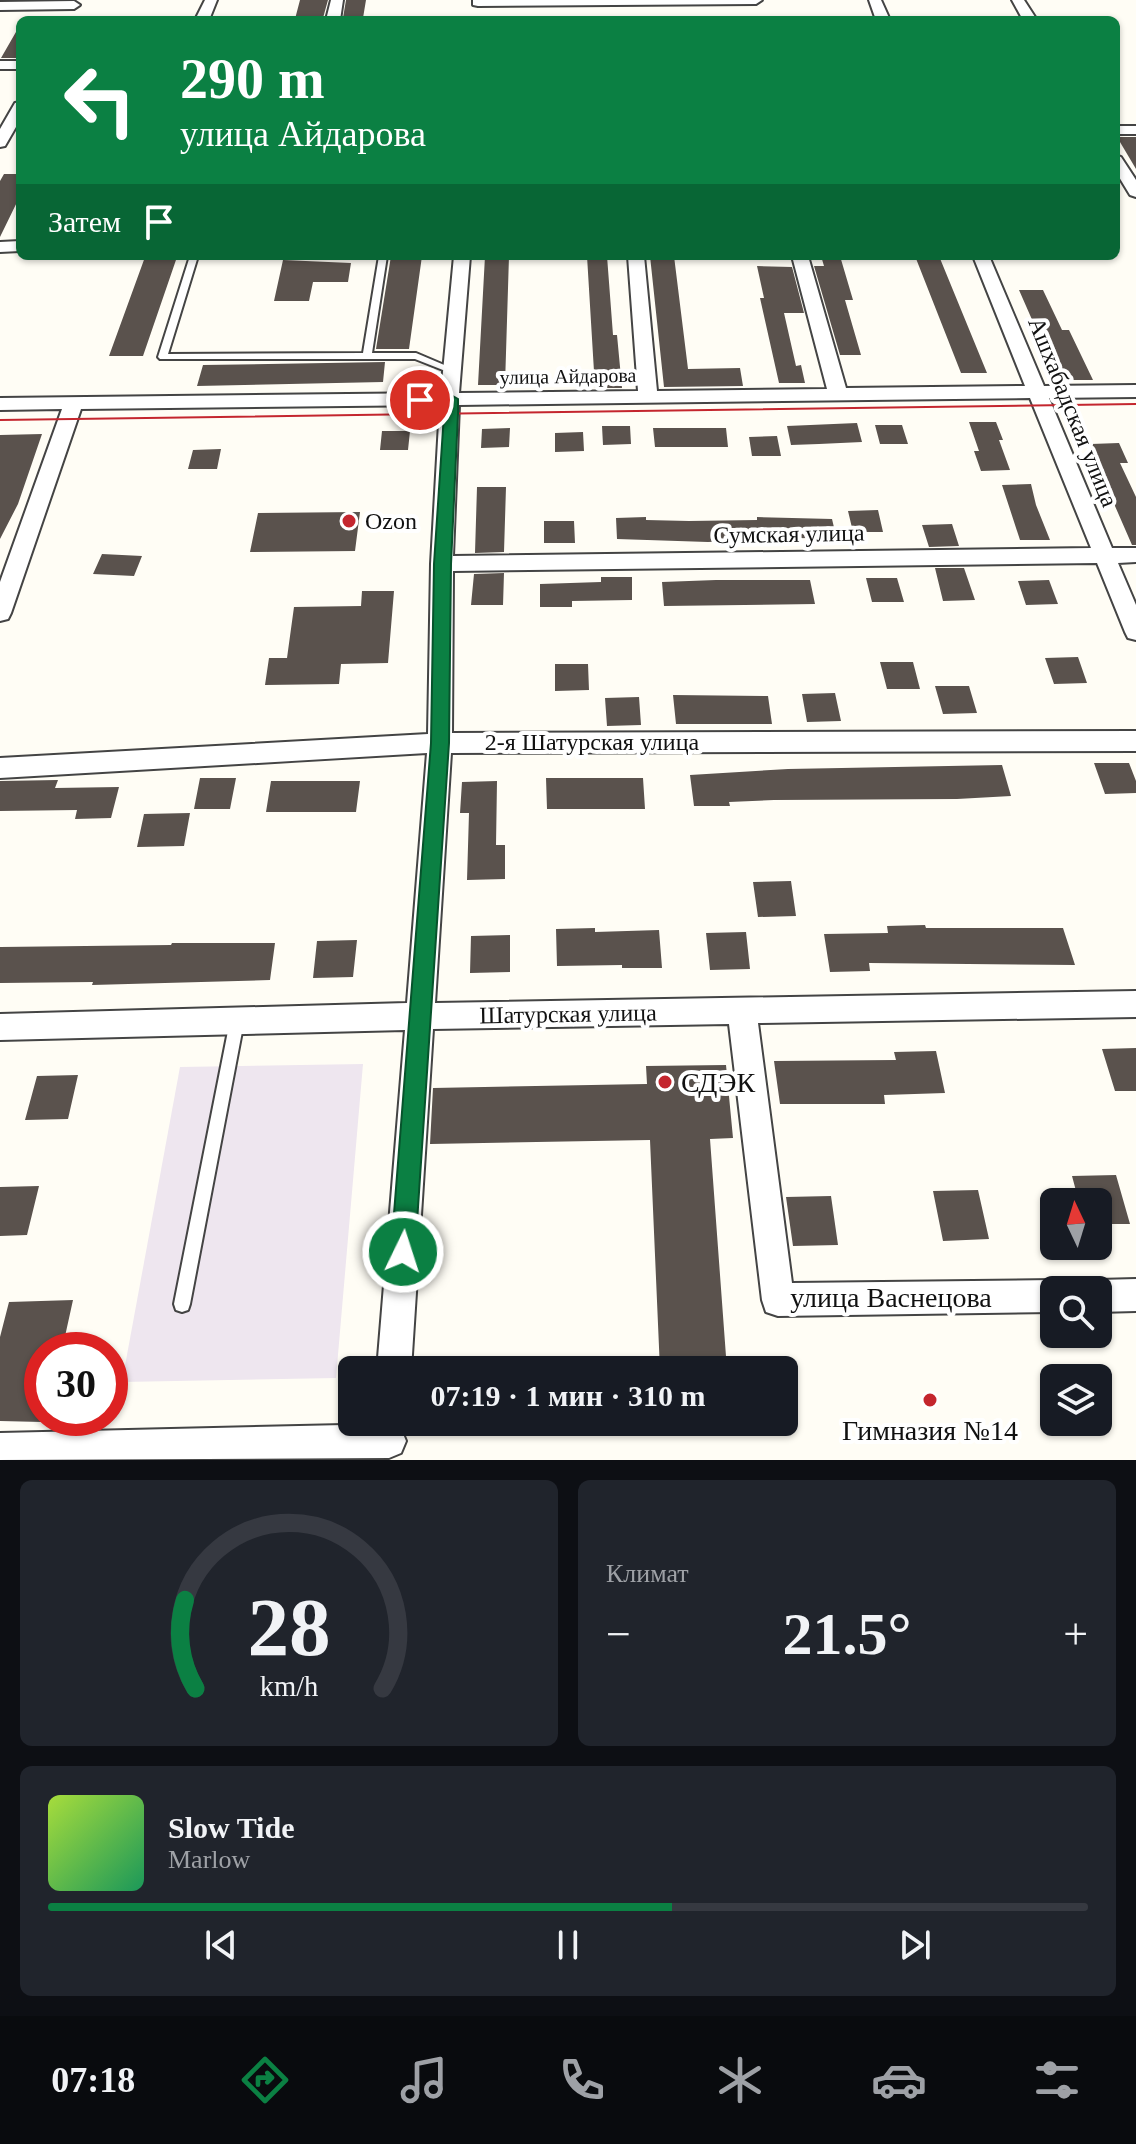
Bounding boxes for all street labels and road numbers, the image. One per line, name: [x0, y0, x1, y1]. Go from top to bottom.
street label: Ашхабадская улица: [1023, 313, 1123, 511]
street label: улица Айдарова: [499, 364, 637, 389]
street label: Сумская улица: [713, 520, 865, 548]
street label: 2-я Шатурская улица: [485, 729, 700, 755]
street label: Шатурская улица: [479, 999, 657, 1029]
street label: улица Васнецова: [790, 1282, 992, 1313]

